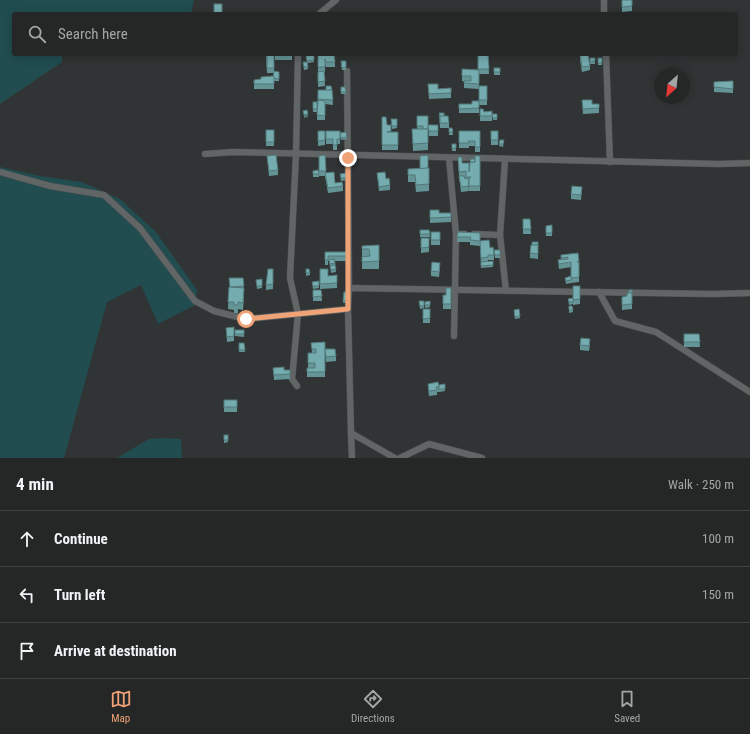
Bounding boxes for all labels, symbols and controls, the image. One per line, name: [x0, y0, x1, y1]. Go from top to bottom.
search box: [12, 12, 738, 56]
icon: search: [26, 23, 48, 45]
text: Search here: [58, 25, 128, 43]
north arrow: [654, 68, 690, 104]
route end: [339, 149, 357, 167]
route start: [237, 310, 255, 328]
text: 4 min: [16, 474, 54, 494]
text: Walk · 250 m: [668, 477, 734, 492]
icon: ahead: [16, 528, 38, 550]
text: Continue: [54, 530, 108, 548]
text: 100 m: [702, 531, 734, 546]
icon: left: [16, 584, 38, 606]
text: Turn left: [54, 586, 105, 604]
text: 150 m: [702, 587, 734, 602]
icon: arrive: [16, 640, 38, 662]
text: Arrive at destination: [54, 642, 177, 660]
tab: Map: [110, 688, 132, 725]
tab: Directions: [351, 688, 395, 725]
tab: Saved: [614, 688, 640, 725]

